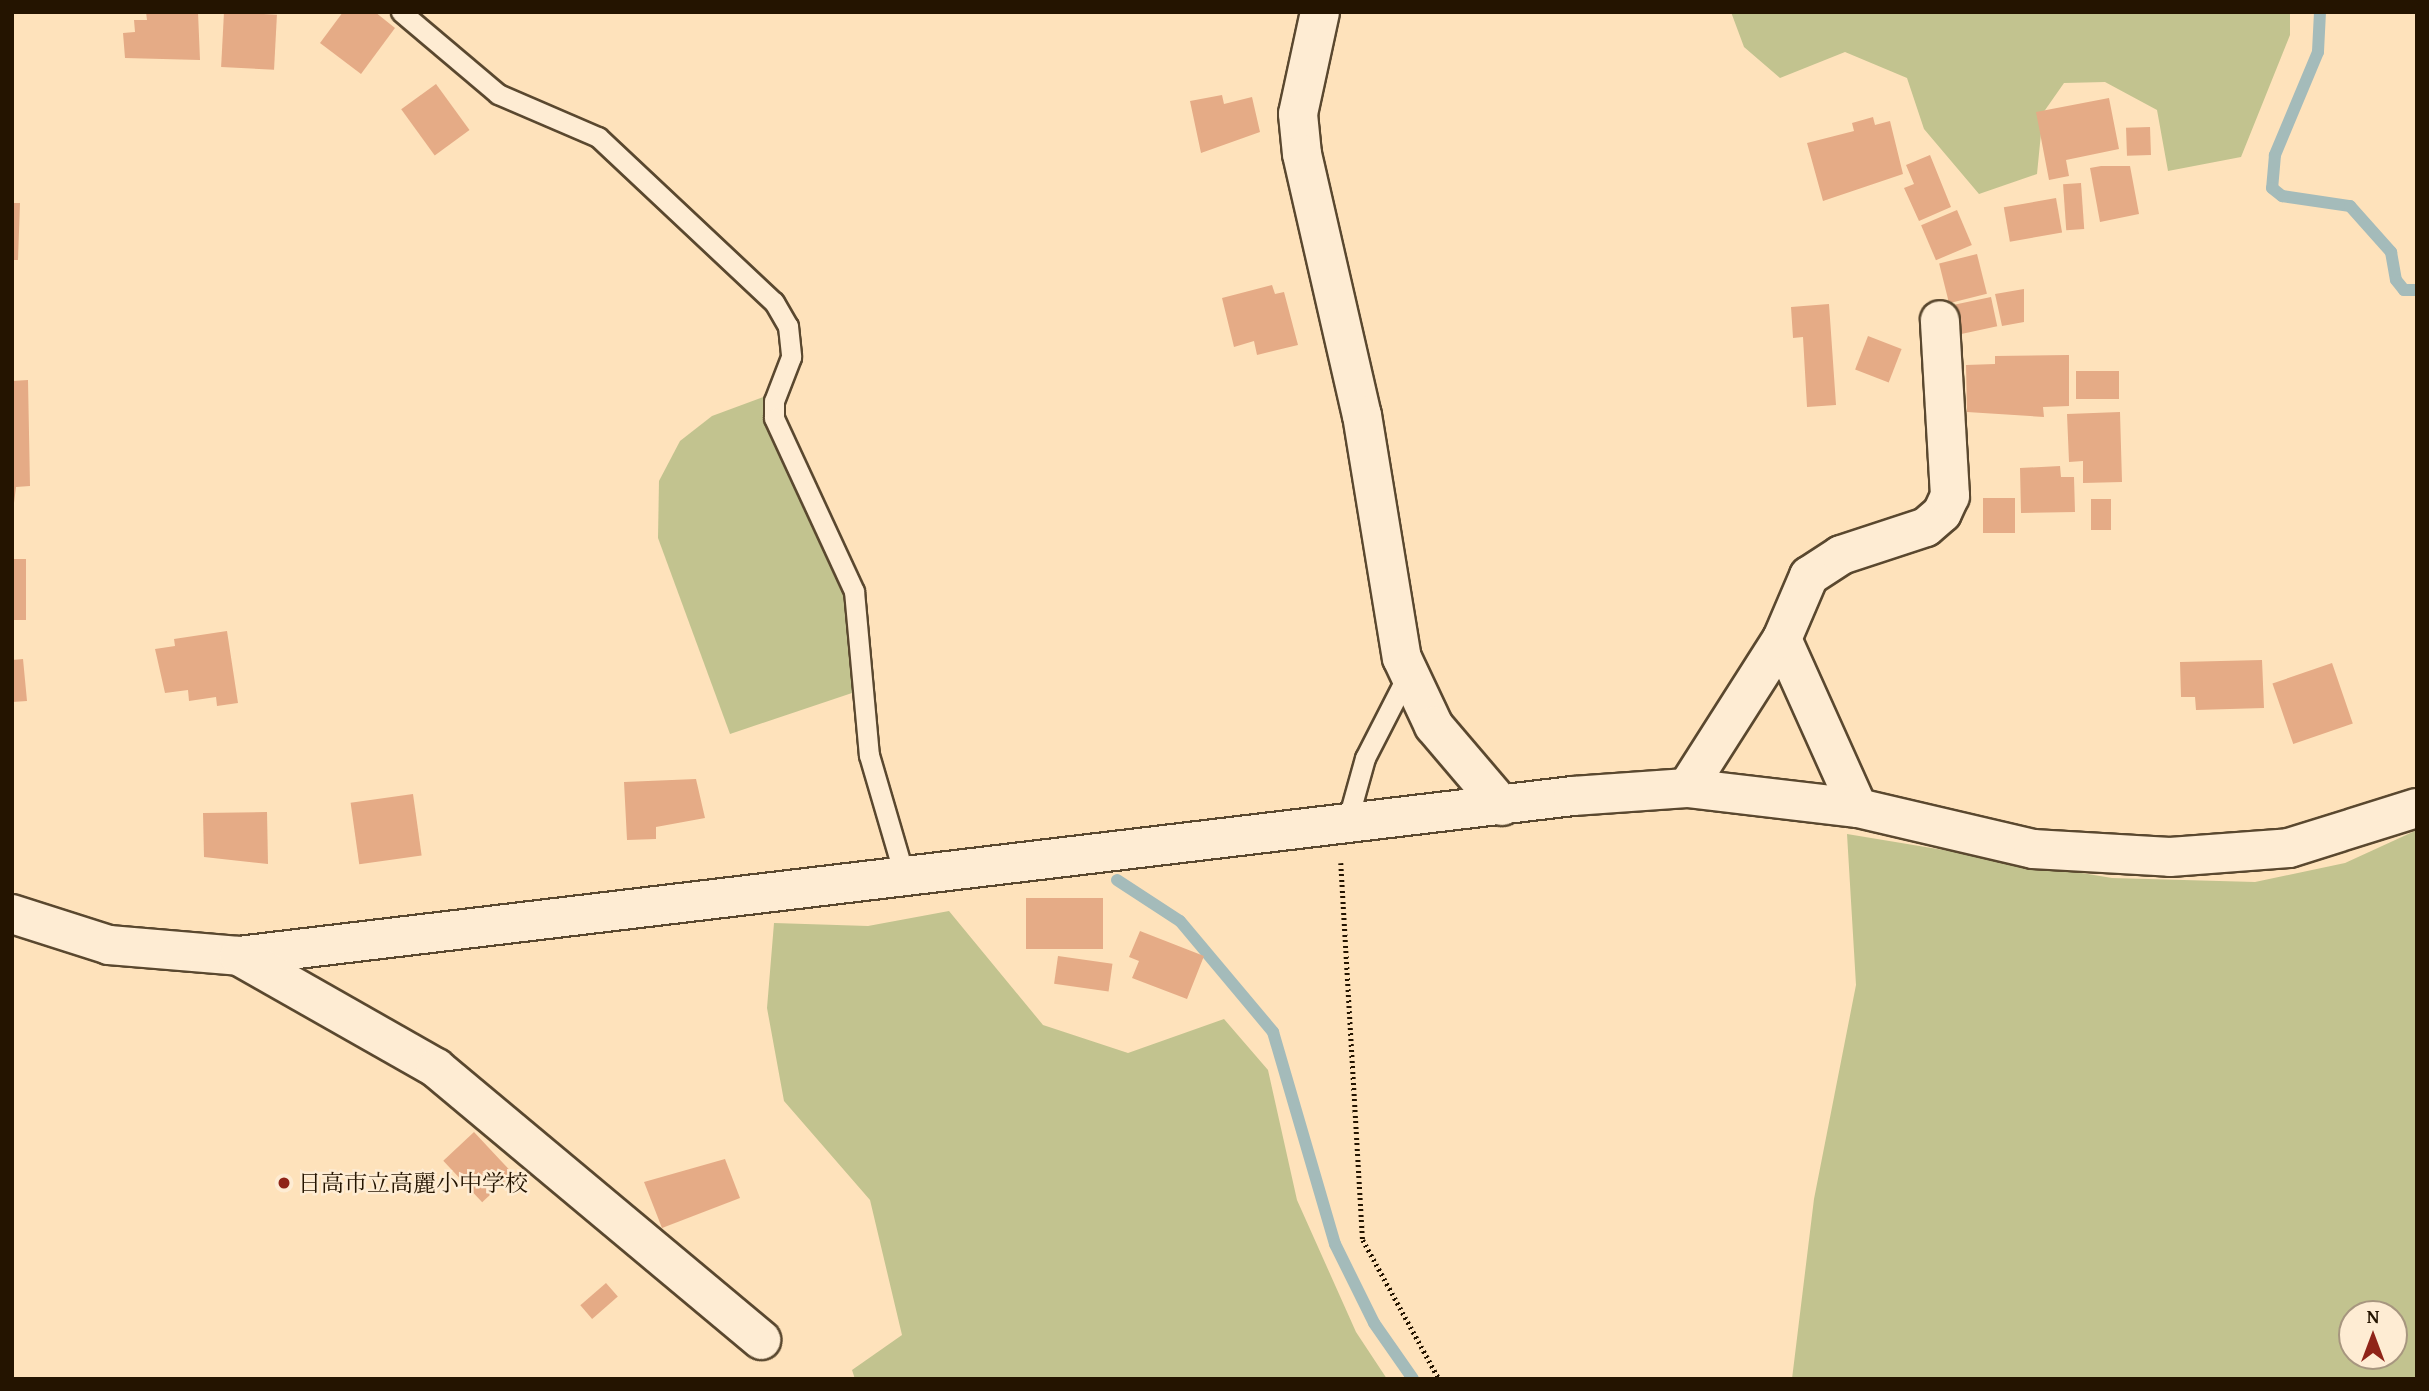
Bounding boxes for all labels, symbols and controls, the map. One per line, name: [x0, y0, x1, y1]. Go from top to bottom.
place label: 日高市立高麗小中学校: [298, 1169, 528, 1197]
marker: 日高市立高麗小中学校: [276, 1175, 292, 1191]
north arrow: [2338, 1300, 2408, 1370]
text: N: [2367, 1302, 2379, 1330]

